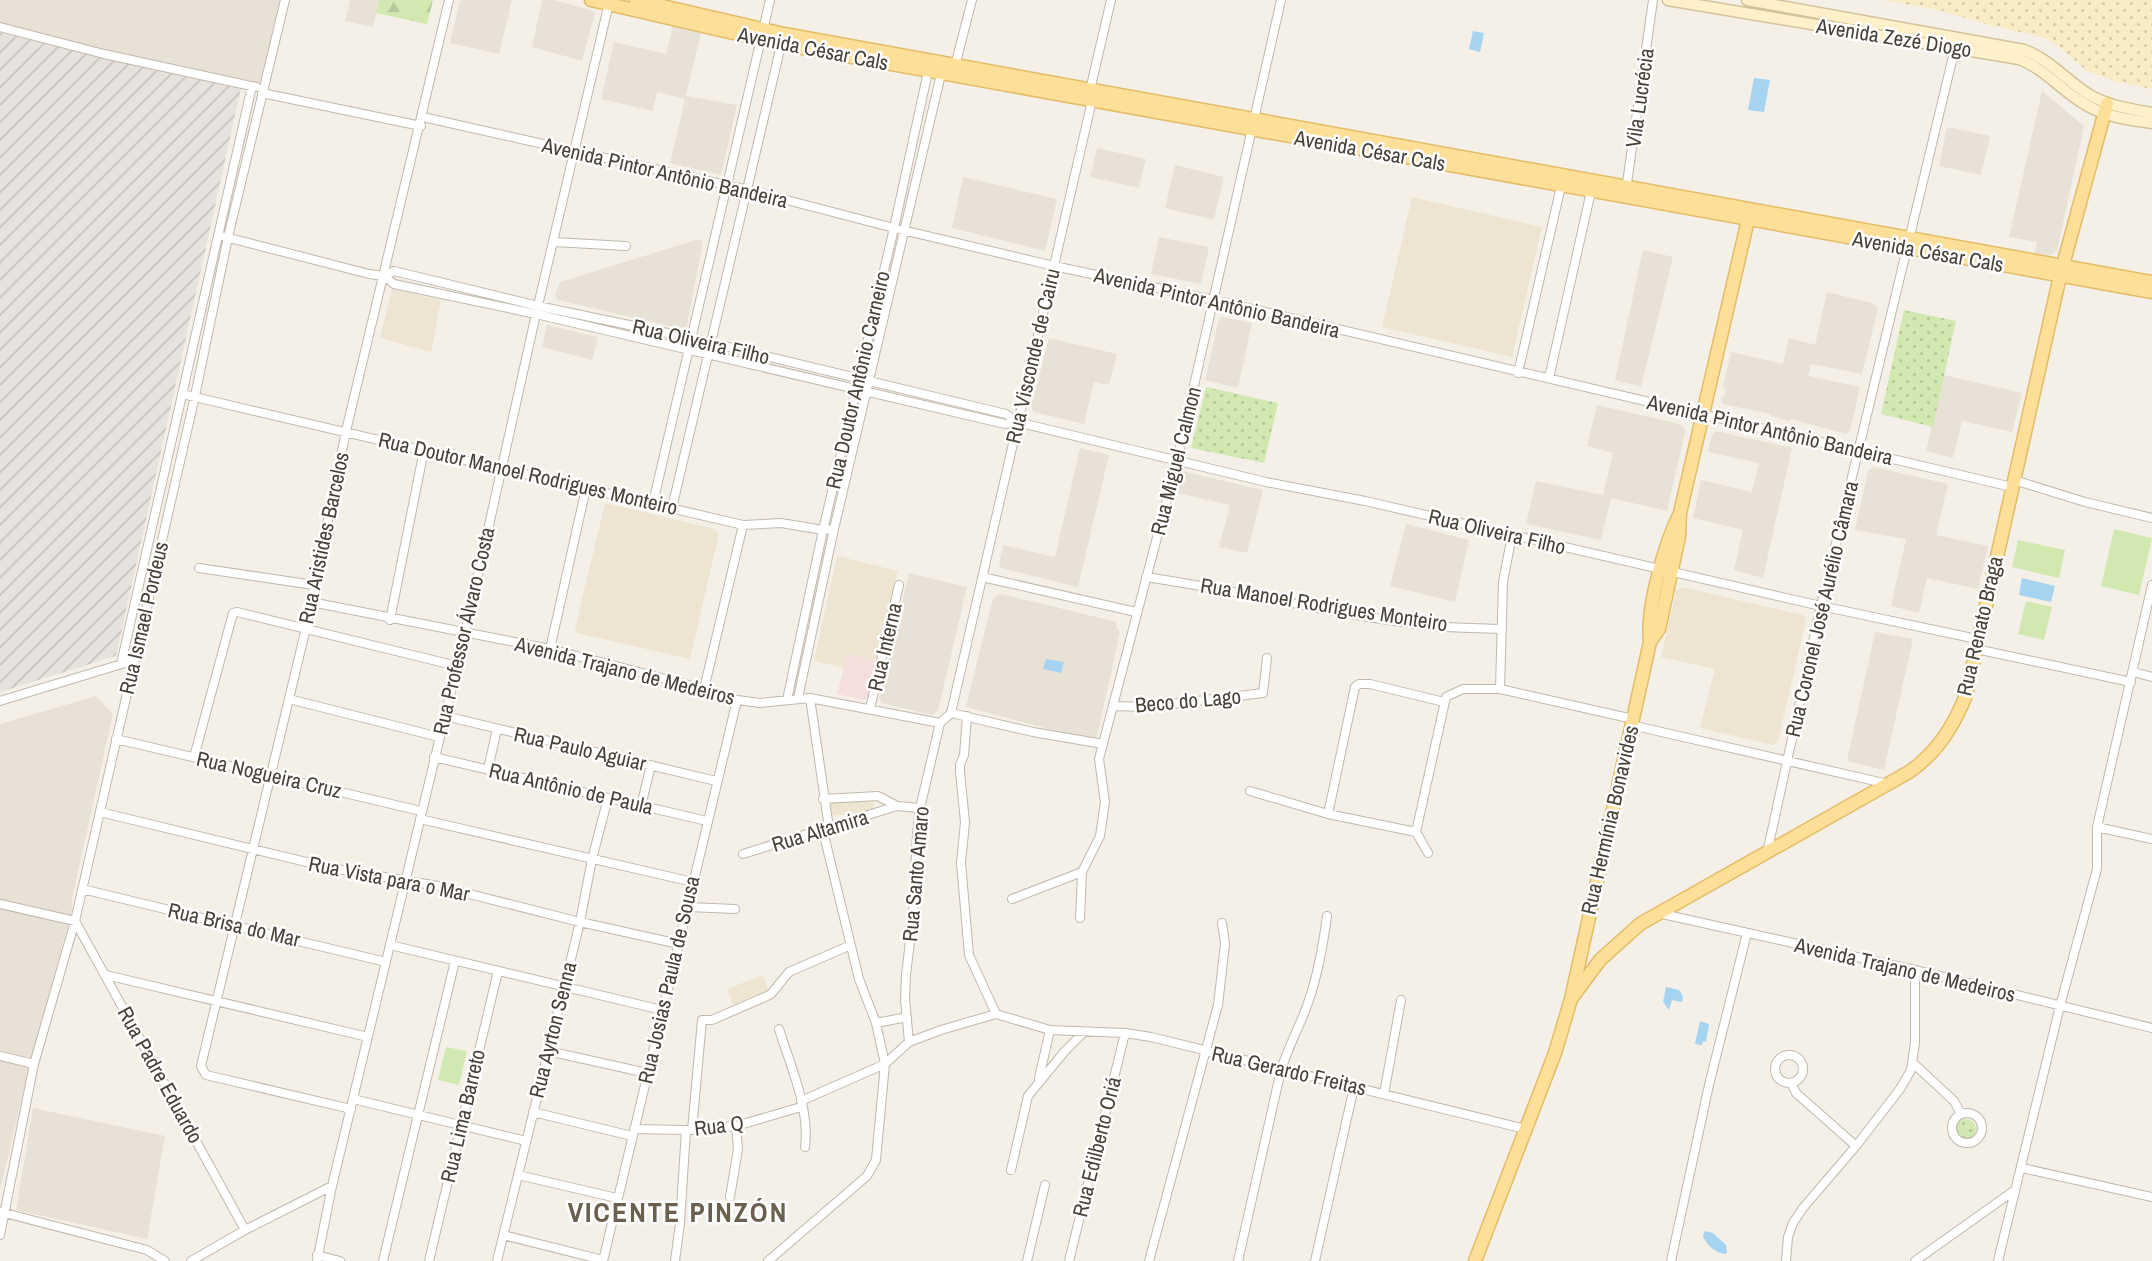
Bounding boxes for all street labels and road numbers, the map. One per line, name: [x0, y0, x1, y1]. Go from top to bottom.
street label: Avenida Zezé Diogo: [1813, 11, 1974, 64]
street label: Avenida César Cals: [734, 20, 891, 77]
street label: Vila Lucrécia: [1618, 46, 1661, 150]
street label: Avenida César Cals: [1291, 123, 1448, 178]
street label: Avenida Pintor Antônio Bandeira: [538, 130, 791, 215]
street label: Avenida César Cals: [1849, 224, 2006, 279]
street label: Avenida Pintor Antônio Bandeira: [1090, 260, 1343, 345]
street label: Rua Visconde de Cairu: [998, 266, 1067, 446]
street label: Rua Doutor Antônio Carneiro: [818, 268, 897, 492]
street label: Rua Oliveira Filho: [630, 312, 772, 371]
street label: Rua Miguel Calmon: [1143, 384, 1208, 538]
street label: Avenida Pintor Antônio Bandeira: [1643, 387, 1896, 472]
street label: Rua Doutor Manoel Rodrigues Monteiro: [376, 425, 681, 522]
street label: Rua Aristides Barcelos: [291, 449, 356, 627]
street label: Rua Coronel José Aurélio Câmara: [1778, 477, 1865, 740]
street label: Rua Oliveira Filho: [1426, 502, 1568, 561]
street label: Rua Professor Álvaro Costa: [425, 524, 502, 738]
street label: Rua Ismael Pordeus: [112, 539, 175, 697]
street label: Rua Renato Braga: [1949, 553, 2010, 699]
street label: Rua Manoel Rodrigues Monteiro: [1198, 571, 1450, 638]
street label: Rua Interna: [860, 599, 909, 694]
street label: Avenida Trajano de Medeiros: [511, 629, 738, 712]
street label: Beco do Lago: [1134, 681, 1242, 720]
street label: Rua Paulo Aguiar: [511, 719, 649, 778]
street label: Rua Hermínia Bonavides: [1574, 722, 1645, 917]
street label: Rua Nogueira Cruz: [194, 744, 345, 805]
street label: Rua Antônio de Paula: [486, 756, 656, 822]
street label: Rua Altamira: [768, 802, 872, 859]
street label: Rua Santo Amaro: [895, 805, 936, 943]
street label: Rua Vista para o Mar: [306, 849, 472, 908]
street label: Rua Josias Paula de Sousa: [630, 873, 707, 1087]
street label: Rua Brisa do Mar: [165, 895, 303, 954]
street label: Avenida Trajano de Medeiros: [1791, 930, 2018, 1009]
street label: Rua Ayrton Senna: [522, 958, 584, 1101]
street label: Rua Padre Eduardo: [111, 1001, 210, 1148]
street label: Rua Gerardo Freitas: [1209, 1039, 1369, 1102]
street label: Rua Lima Barreto: [433, 1046, 492, 1185]
street label: Rua Edilberto Oriá: [1065, 1073, 1128, 1220]
street label: Rua Q: [692, 1108, 745, 1143]

